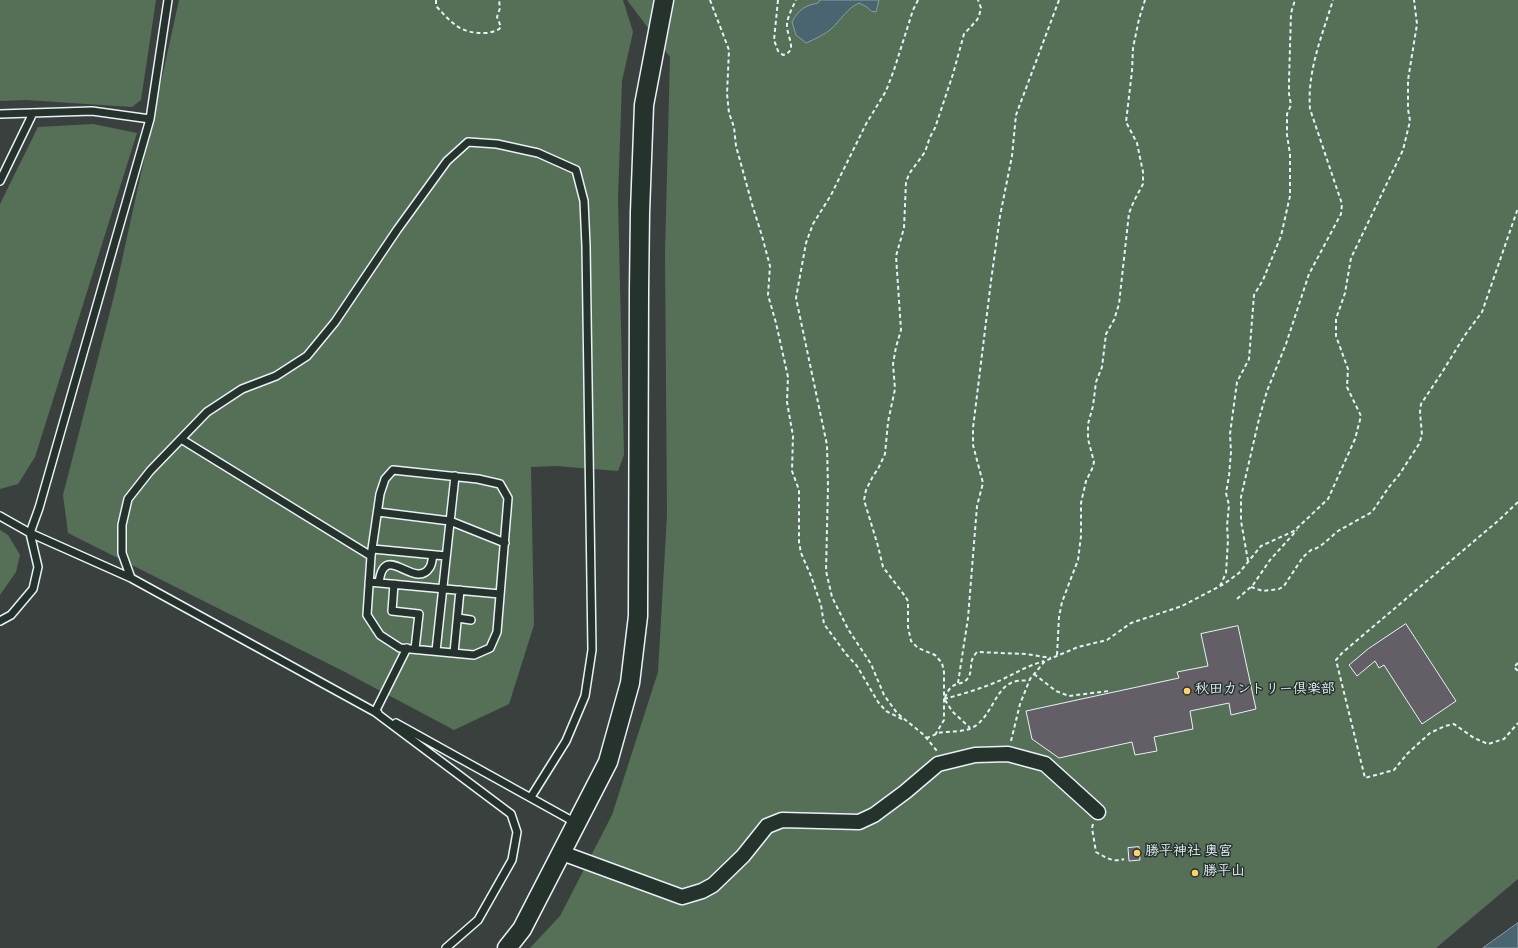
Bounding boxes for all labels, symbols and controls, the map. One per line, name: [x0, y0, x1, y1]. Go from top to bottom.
place label: 秋田カントリー倶楽部: [1195, 683, 1335, 699]
marker: 秋田カントリー倶楽部: [1182, 686, 1192, 696]
place label: 勝平神社 奥宮: [1145, 845, 1232, 861]
marker: 勝平神社 奥宮: [1132, 848, 1142, 858]
place label: 勝平山: [1203, 865, 1245, 881]
marker: 勝平山: [1190, 868, 1200, 878]

